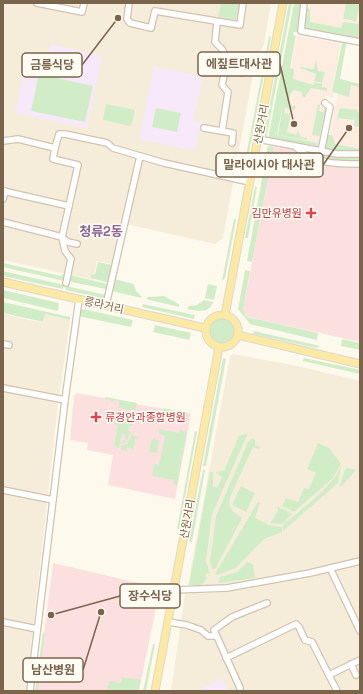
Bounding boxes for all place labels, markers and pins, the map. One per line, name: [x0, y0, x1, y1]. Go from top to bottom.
callout: 에짚트대사관: [198, 52, 280, 76]
callout: 금릉식당: [22, 53, 82, 77]
callout: 말라이시아 대사관: [216, 153, 323, 177]
place label: 김만유병원: [251, 206, 302, 220]
marker: 김만유병원: [305, 207, 317, 219]
place label: 류경안과종합병원: [105, 410, 186, 424]
marker: 류경안과종합병원: [90, 411, 102, 423]
callout: 장수식당: [120, 584, 180, 608]
callout: 남산병원: [23, 658, 83, 682]

